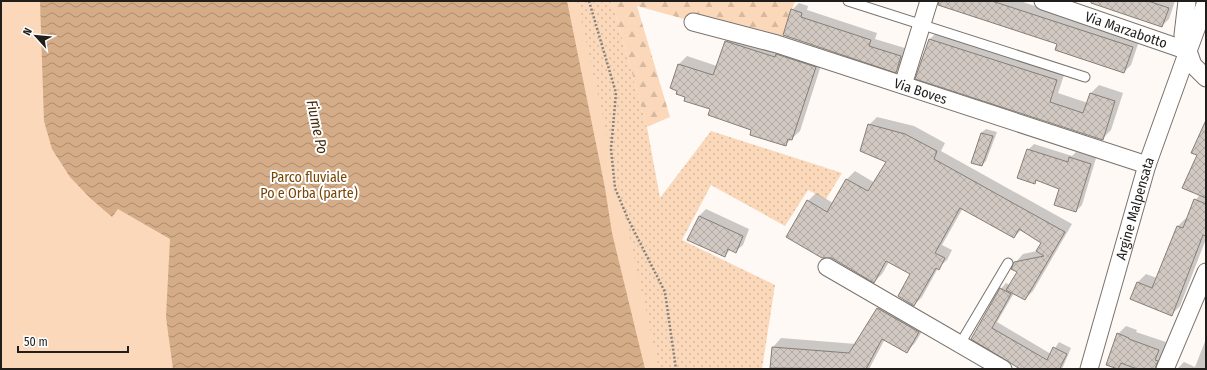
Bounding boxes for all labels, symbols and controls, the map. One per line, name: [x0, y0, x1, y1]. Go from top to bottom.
street label: Via Marzabotto: [1083, 8, 1170, 52]
north arrow: [16, 16, 56, 56]
text: N: [20, 26, 35, 38]
street label: Via Boves: [892, 74, 949, 108]
water label: Fiume Po: [303, 98, 332, 156]
street label: Argine Malpensata: [1112, 155, 1158, 262]
park label: Parco fluviale Po e Orba (parte): [260, 169, 358, 202]
scale bar: [18, 328, 128, 354]
text: 50 m: [24, 335, 48, 349]

